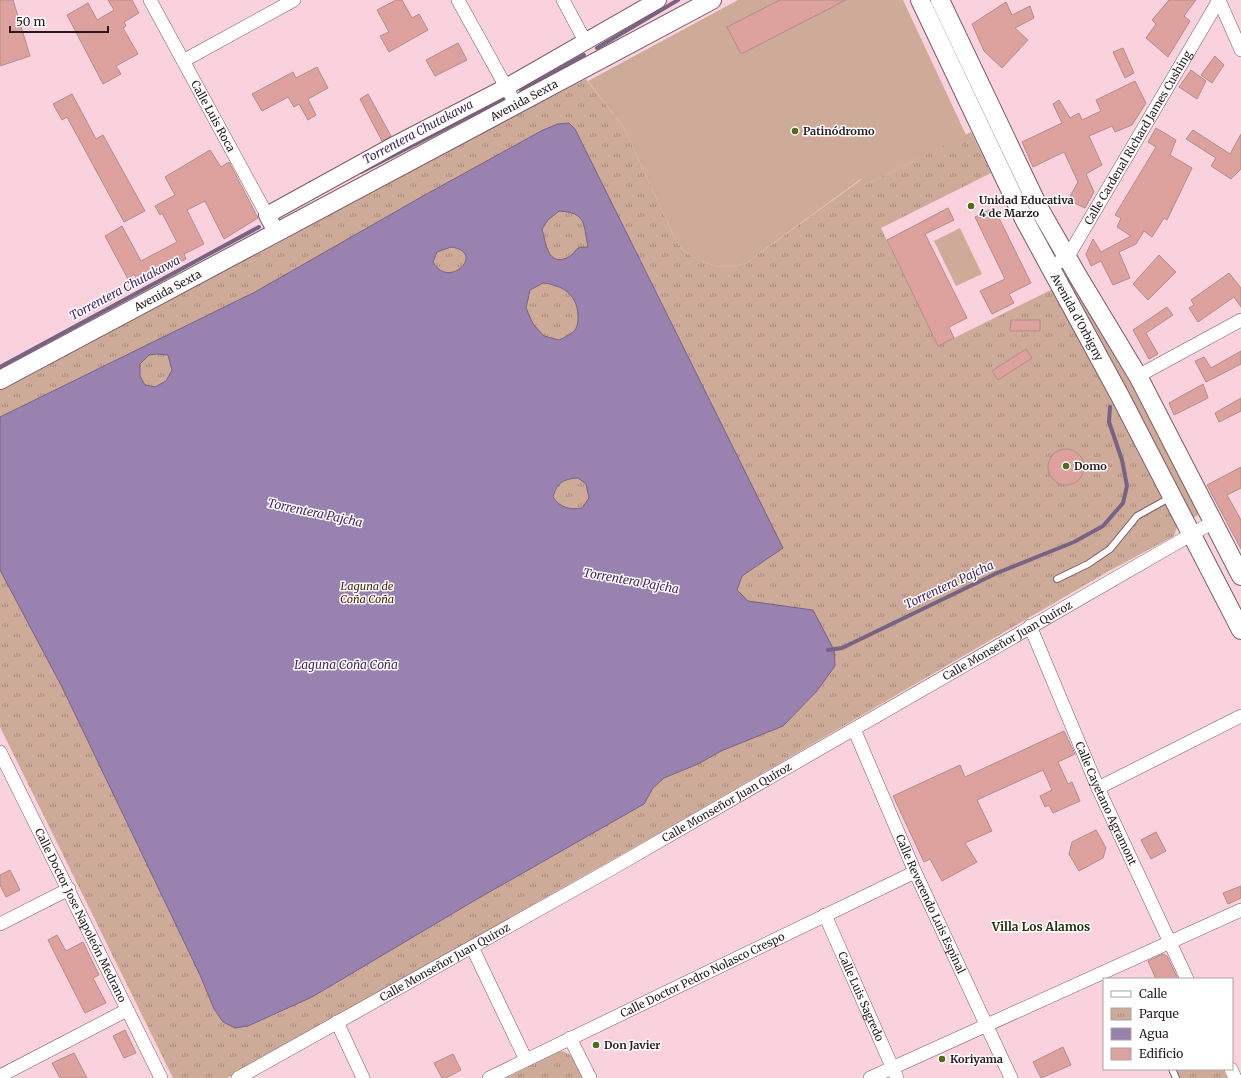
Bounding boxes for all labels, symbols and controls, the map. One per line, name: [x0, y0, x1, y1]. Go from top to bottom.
scale bar: [10, 8, 108, 34]
text: 50 m: [16, 14, 45, 29]
street label: Calle Cardenal Richard James Cushing: [1081, 48, 1195, 227]
street label: Avenida Sexta: [487, 77, 560, 124]
street label: Calle Luis Roca: [188, 78, 238, 154]
water label: Torrentera Chutakawa: [360, 96, 476, 167]
place label: Patinódromo: [803, 124, 875, 138]
marker: Patinódromo: [790, 126, 800, 136]
place label: Unidad Educativa 4 de Marzo: [979, 193, 1074, 220]
marker: Unidad Educativa 4 de Marzo: [966, 201, 976, 211]
water label: Torrentera Chutakawa: [67, 252, 183, 323]
street label: Avenida Sexta: [131, 267, 204, 315]
street label: Avenida d'Orbigny: [1047, 270, 1107, 364]
place label: Domo: [1074, 459, 1107, 473]
marker: Domo: [1061, 461, 1071, 471]
water label: Torrentera Pajcha: [266, 495, 364, 530]
water label: Torrentera Pajcha: [902, 557, 996, 612]
water label: Torrentera Pajcha: [582, 565, 680, 596]
park label: Laguna de Coña Coña: [340, 579, 394, 606]
street label: Calle Monseñor Juan Quiroz: [940, 598, 1075, 683]
water label: Laguna Coña Coña: [294, 657, 398, 672]
street label: Calle Cayetano Agramont: [1072, 739, 1140, 868]
street label: Calle Monseñor Juan Quiroz: [659, 760, 794, 845]
street label: Calle Doctor Jose Napoleón Medrano: [32, 826, 130, 1005]
street label: Calle Reverendo Luis Espinal: [893, 832, 969, 977]
district label: Villa Los Alamos: [991, 919, 1090, 934]
street label: Calle Monseñor Juan Quiroz: [377, 920, 512, 1004]
street label: Calle Doctor Pedro Nolasco Crespo: [618, 929, 787, 1020]
street label: Calle Luis Sagredo: [835, 949, 887, 1044]
legend: [1103, 978, 1233, 1070]
text: Calle: [1139, 986, 1167, 1001]
text: Parque: [1139, 1006, 1179, 1021]
text: Agua: [1138, 1026, 1169, 1041]
place label: Don Javier: [604, 1038, 660, 1052]
marker: Don Javier: [591, 1040, 601, 1050]
text: Edificio: [1139, 1046, 1183, 1061]
place label: Koriyama: [950, 1052, 1003, 1066]
marker: Koriyama: [937, 1054, 947, 1064]

